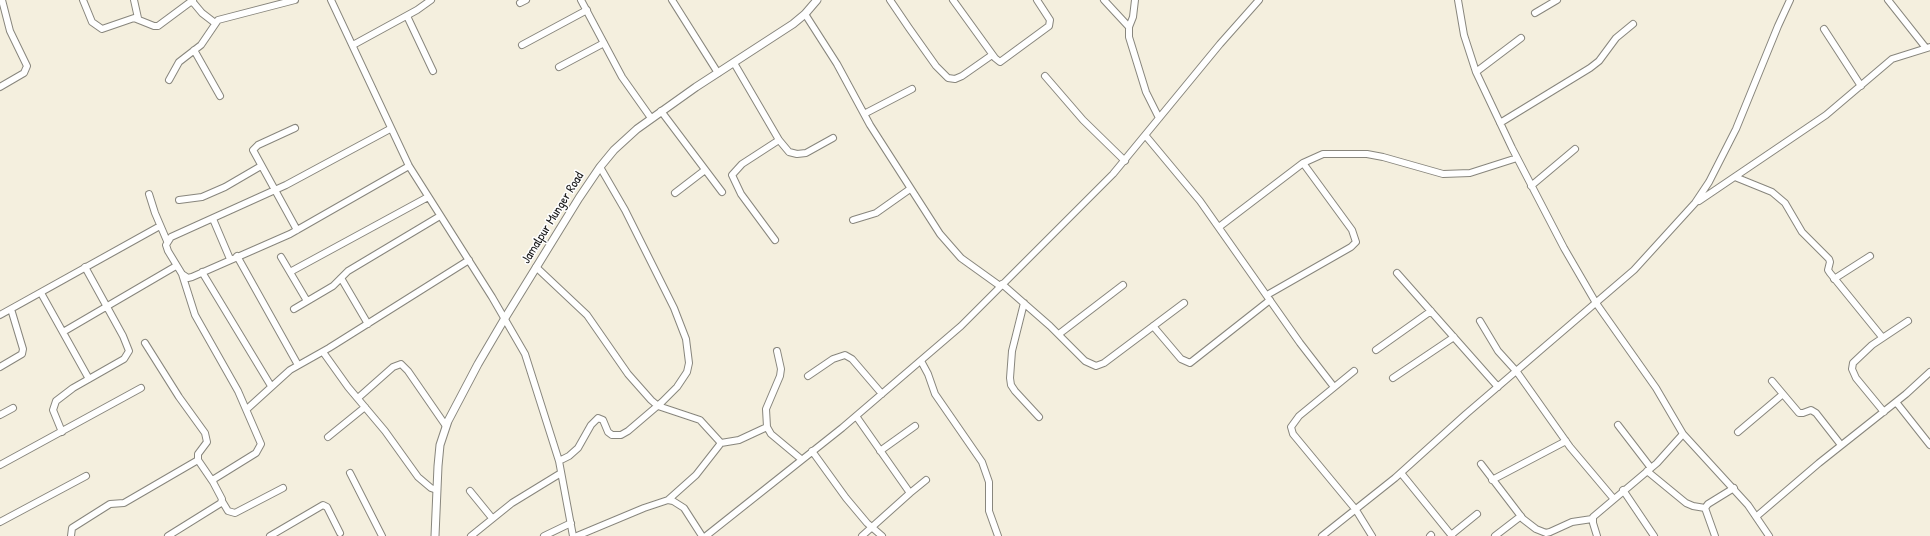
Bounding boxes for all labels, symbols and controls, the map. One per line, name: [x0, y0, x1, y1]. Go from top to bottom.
street label: Jamalpur Munger Road: [519, 169, 587, 267]

